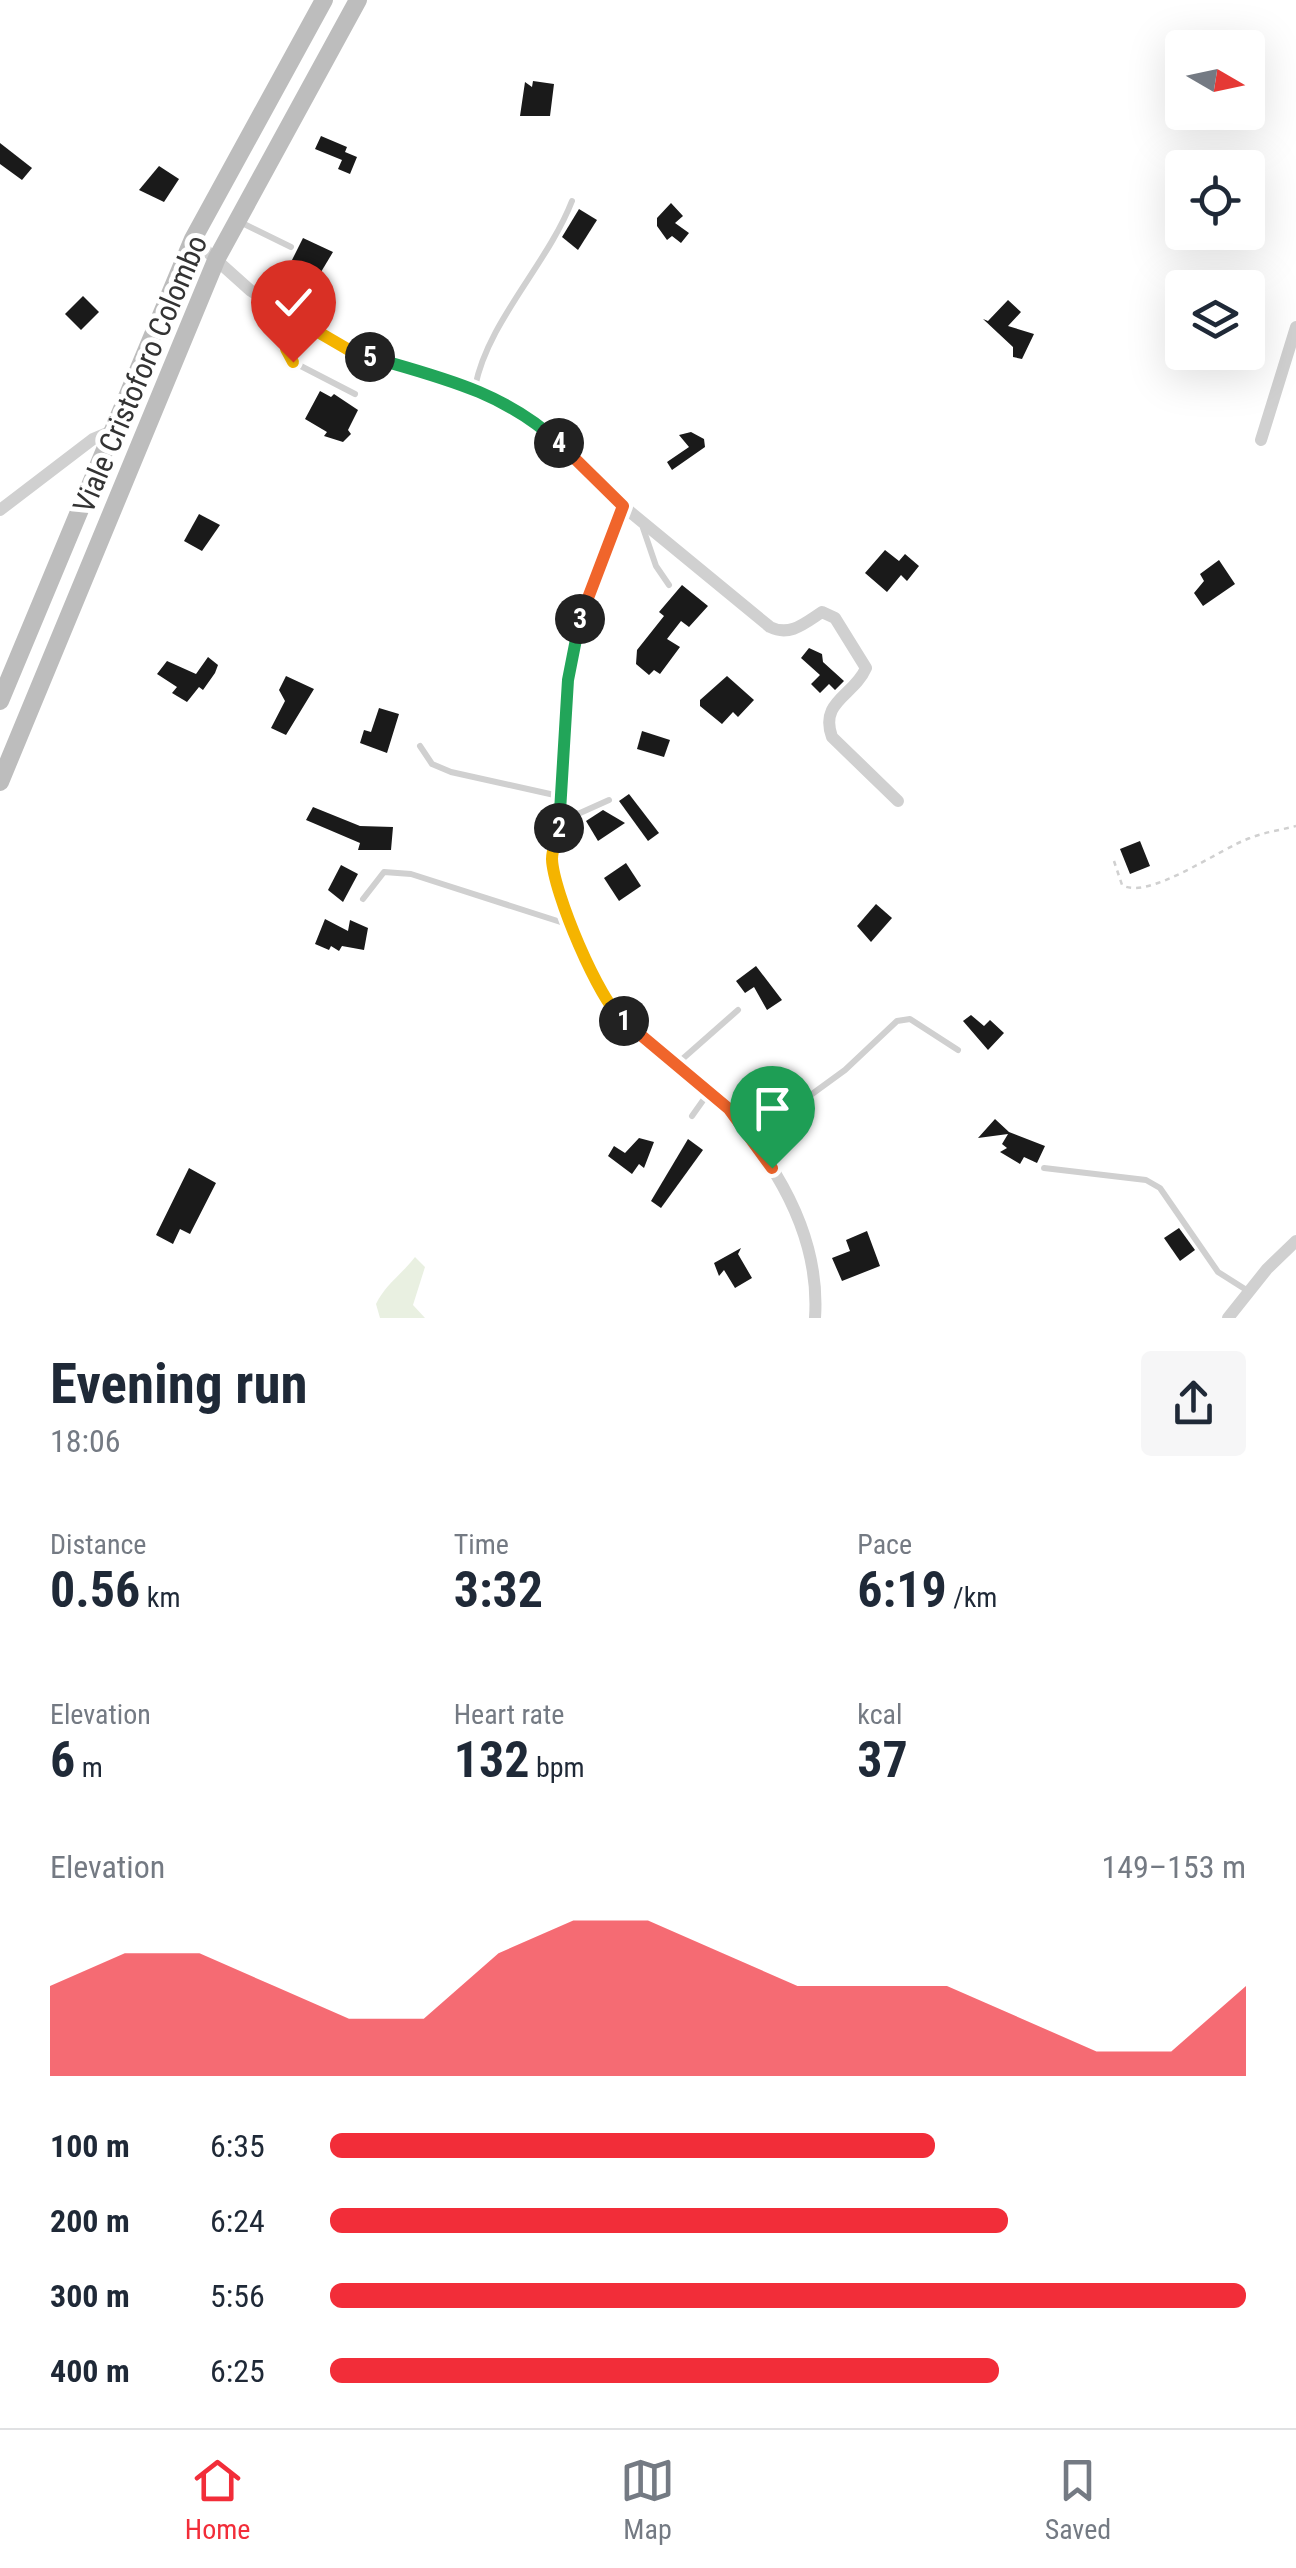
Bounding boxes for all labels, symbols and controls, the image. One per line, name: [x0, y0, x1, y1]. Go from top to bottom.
north arrow: [1165, 30, 1265, 130]
map controls: [1165, 30, 1265, 370]
button: locate: [1165, 150, 1265, 250]
street label: Viale Cristoforo Colombo: [66, 230, 214, 518]
pin: [251, 260, 336, 363]
button: layers: [1165, 270, 1265, 370]
icon: check: [266, 275, 321, 330]
pin: 5: [345, 332, 395, 382]
text: 5: [363, 340, 377, 373]
pin: 4: [534, 418, 584, 468]
text: 4: [552, 426, 566, 459]
pin: 3: [555, 594, 605, 644]
text: 3: [573, 602, 587, 635]
pin: 2: [534, 803, 584, 853]
text: 2: [552, 811, 566, 844]
pin: 1: [599, 996, 649, 1046]
text: 1: [617, 1004, 631, 1037]
pin: [730, 1066, 815, 1169]
icon: arrive: [745, 1081, 800, 1136]
button: share: [1141, 1351, 1246, 1456]
text: Evening run: [50, 1352, 308, 1416]
text: 18:06: [50, 1422, 121, 1460]
text: Distance: [50, 1528, 147, 1561]
text: Time: [454, 1528, 509, 1561]
text: Pace: [857, 1528, 912, 1561]
text: 0.56: [50, 1561, 140, 1619]
text: 3:32: [454, 1561, 543, 1619]
text: 6:19: [857, 1561, 947, 1619]
text: km: [140, 1581, 180, 1614]
text: /km: [947, 1581, 997, 1614]
text: Elevation: [50, 1698, 151, 1731]
text: Heart rate: [454, 1698, 564, 1731]
text: kcal: [857, 1698, 902, 1731]
text: 6: [50, 1731, 75, 1789]
text: 132: [454, 1731, 529, 1789]
text: 37: [857, 1731, 908, 1789]
text: m: [75, 1751, 103, 1784]
text: bpm: [529, 1751, 585, 1784]
text: Elevation: [50, 1848, 165, 1886]
text: 149–153 m: [1101, 1848, 1246, 1886]
text: 100 m: [50, 2127, 130, 2165]
text: 6:35: [210, 2127, 265, 2165]
text: 200 m: [50, 2202, 130, 2240]
text: 6:24: [210, 2202, 265, 2240]
text: 300 m: [50, 2277, 130, 2315]
text: 5:56: [210, 2277, 265, 2315]
text: 400 m: [50, 2352, 130, 2390]
text: 6:25: [210, 2352, 265, 2390]
tab: Home: [185, 2453, 250, 2546]
tab: Map: [620, 2453, 675, 2546]
tab: Saved: [1045, 2453, 1111, 2546]

